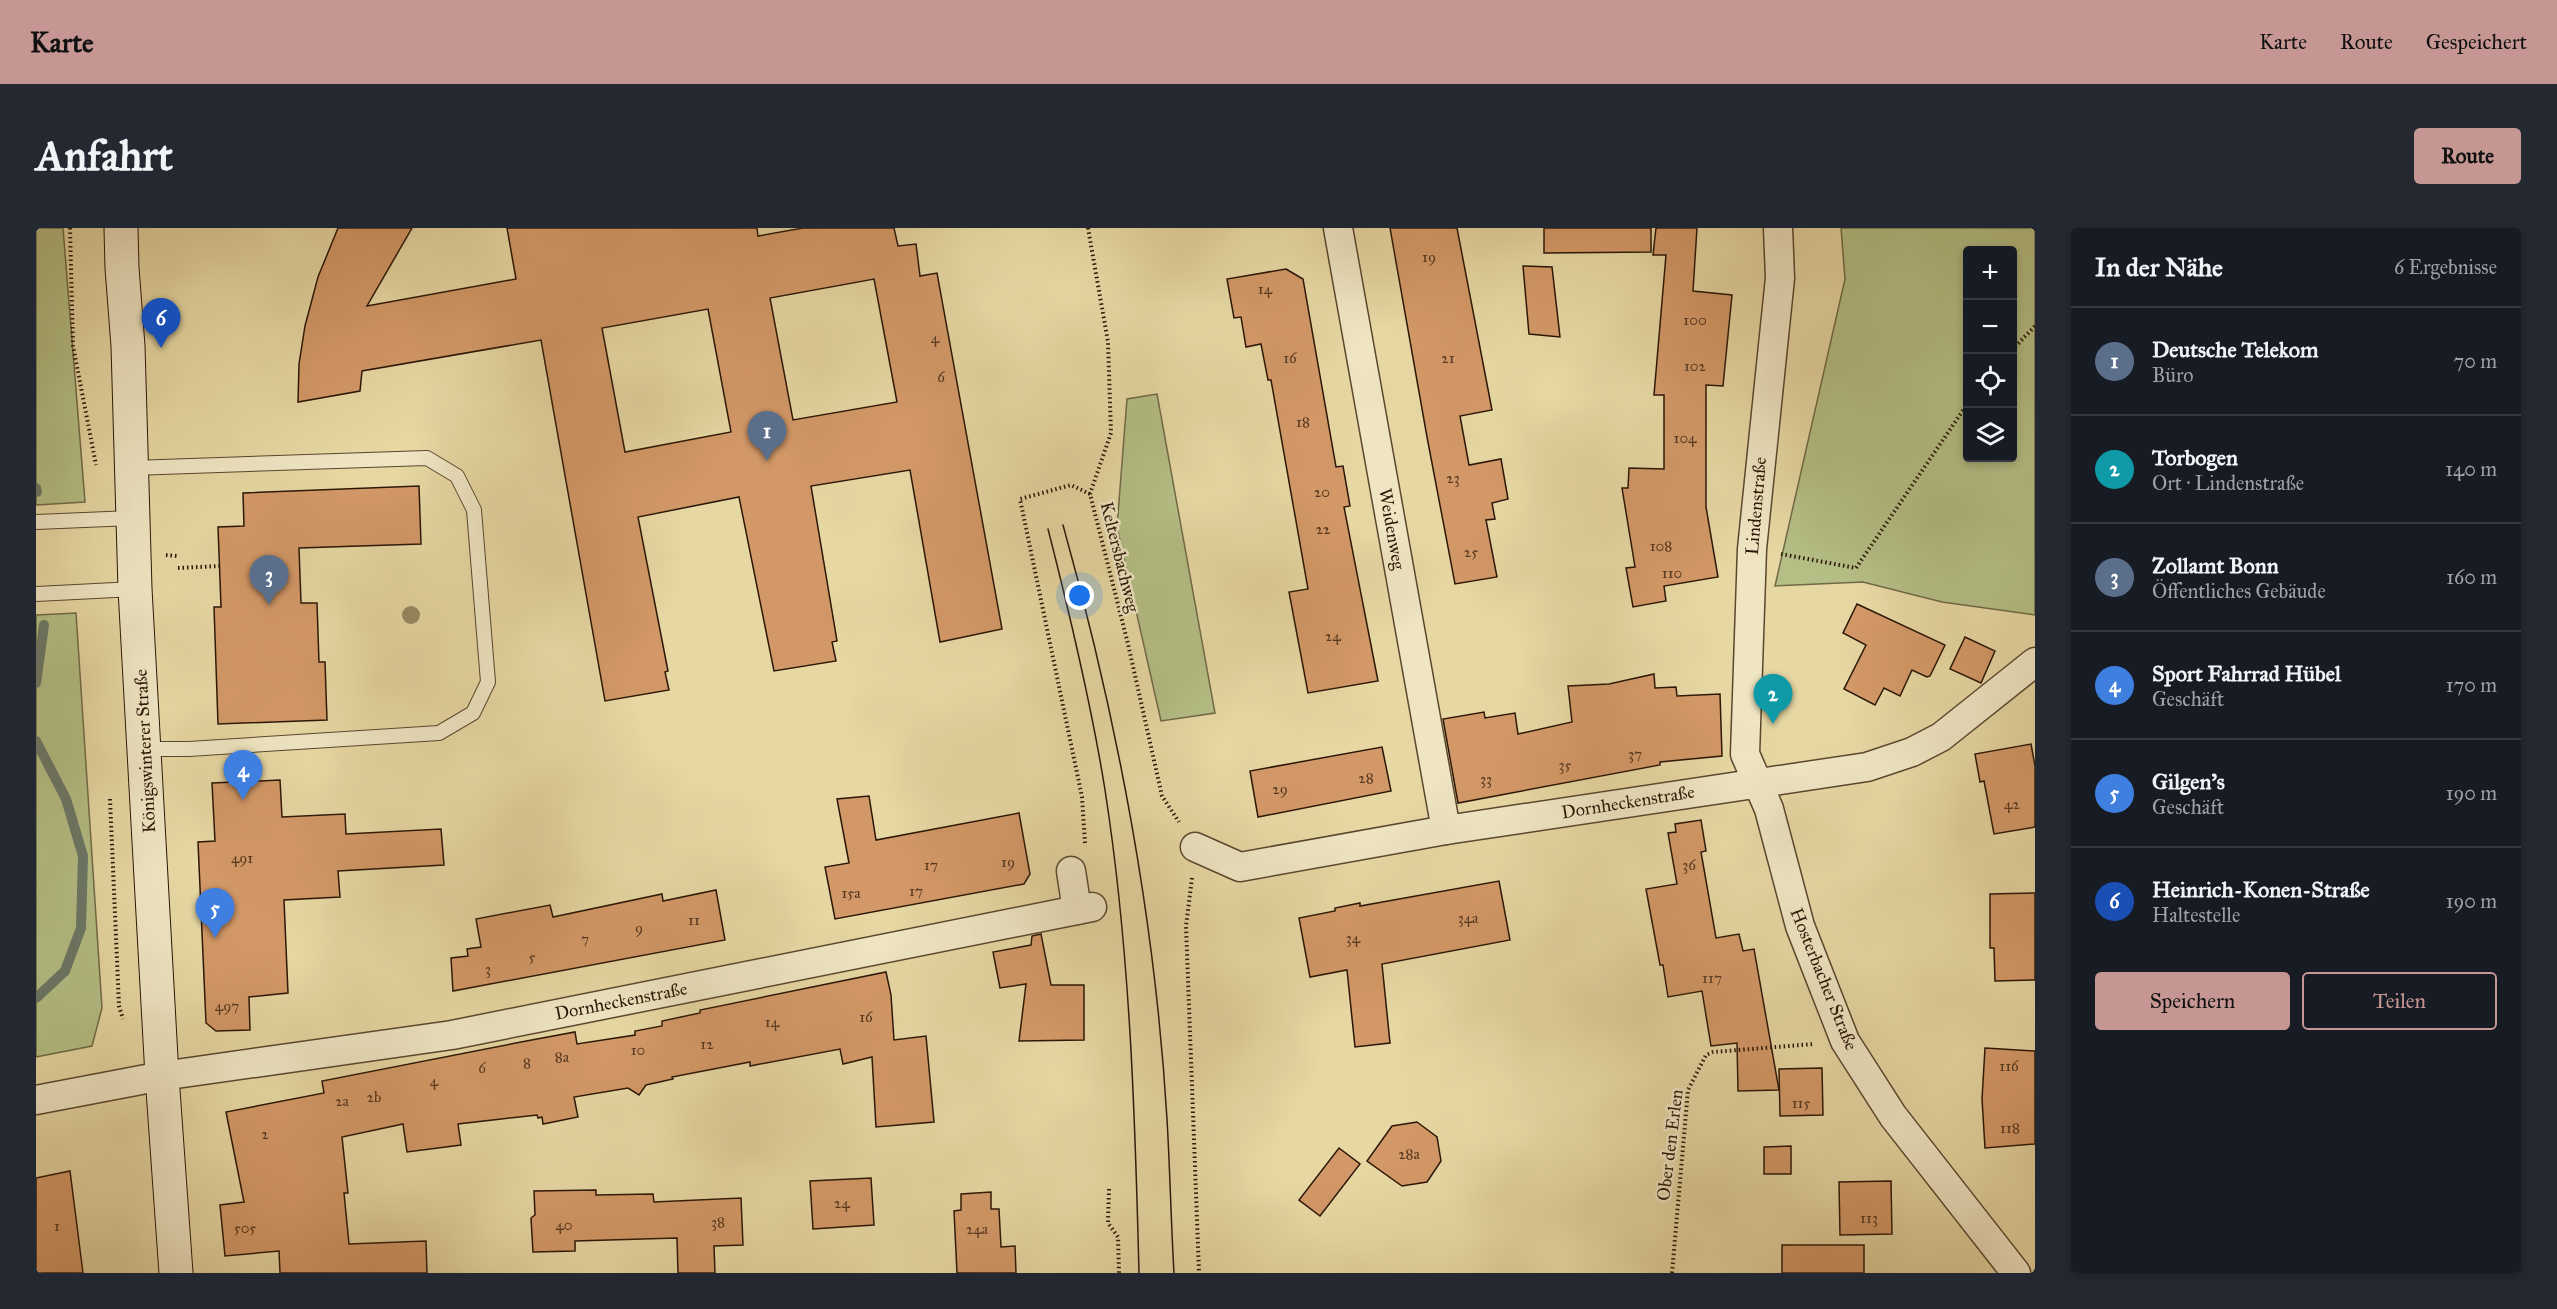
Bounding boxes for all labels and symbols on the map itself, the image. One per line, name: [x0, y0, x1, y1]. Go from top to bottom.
house number: 19: [1422, 248, 1436, 266]
house number: 14: [1258, 280, 1273, 298]
pin: 6: [142, 298, 180, 348]
house number: 100: [1683, 311, 1707, 329]
house number: 4: [931, 329, 940, 347]
house number: 16: [1283, 349, 1298, 367]
house number: 21: [1441, 349, 1455, 367]
house number: 102: [1684, 357, 1707, 375]
house number: 6: [937, 368, 946, 386]
pin: 1: [748, 412, 786, 461]
house number: 18: [1296, 413, 1310, 431]
house number: 104: [1674, 429, 1697, 447]
street label: Lindenstraße: [1741, 456, 1771, 556]
house number: 23: [1446, 469, 1460, 487]
house number: 20: [1314, 483, 1330, 501]
street label: Weidenweg: [1373, 487, 1410, 572]
street label: Keltersbachweg: [1095, 499, 1145, 615]
house number: 22: [1316, 520, 1331, 538]
house number: 108: [1650, 537, 1672, 555]
house number: 25: [1464, 543, 1478, 561]
pin: 3: [250, 556, 288, 605]
house number: 110: [1662, 564, 1682, 582]
your location: [1065, 581, 1094, 610]
house number: 24: [1325, 627, 1342, 645]
street label: Königswinterer Straße: [130, 668, 161, 834]
pin: 2: [1754, 674, 1792, 724]
house number: 37: [1628, 745, 1642, 763]
pin: 4: [224, 750, 262, 800]
house number: 35: [1559, 756, 1572, 774]
house number: 28: [1358, 769, 1374, 787]
house number: 33: [1480, 770, 1492, 788]
house number: 29: [1272, 780, 1288, 798]
street label: Dornheckenstraße: [1560, 781, 1696, 823]
house number: 42: [2004, 795, 2020, 813]
house number: 491: [231, 849, 253, 867]
house number: 19: [1001, 853, 1015, 871]
house number: 17: [924, 856, 938, 874]
house number: 36: [1682, 856, 1697, 874]
house number: 17: [909, 882, 923, 900]
house number: 15a: [841, 884, 861, 902]
pin: 5: [196, 888, 234, 938]
street label: Hosterbacher Straße: [1785, 905, 1863, 1053]
house number: 34a: [1458, 909, 1479, 927]
house number: 11: [688, 911, 700, 929]
house number: 9: [635, 919, 643, 937]
house number: 34: [1346, 929, 1361, 947]
house number: 7: [581, 930, 589, 948]
house number: 5: [529, 948, 536, 966]
house number: 3: [485, 960, 491, 978]
house number: 117: [1702, 969, 1722, 987]
street label: Dornheckenstraße: [553, 977, 689, 1025]
house number: 497: [215, 997, 239, 1015]
house number: 16: [859, 1008, 874, 1026]
house number: 14: [765, 1013, 780, 1031]
house number: 12: [700, 1035, 714, 1053]
house number: 10: [631, 1041, 645, 1059]
house number: 8a: [555, 1048, 570, 1066]
house number: 8: [523, 1054, 531, 1072]
house number: 116: [1999, 1057, 2020, 1075]
house number: 6: [478, 1059, 487, 1077]
house number: 4: [430, 1072, 439, 1090]
house number: 2b: [367, 1088, 381, 1106]
street label: Ober den Erlen: [1652, 1088, 1688, 1202]
house number: 2a: [335, 1092, 350, 1110]
house number: 115: [1792, 1094, 1810, 1112]
house number: 118: [2000, 1119, 2020, 1137]
house number: 2: [261, 1125, 269, 1143]
house number: 28a: [1398, 1145, 1421, 1163]
house number: 24: [834, 1194, 851, 1212]
house number: 113: [1860, 1209, 1878, 1227]
house number: 38: [711, 1213, 725, 1231]
house number: 40: [555, 1216, 573, 1234]
house number: 1: [54, 1217, 60, 1235]
house number: 505: [234, 1219, 256, 1237]
house number: 24a: [966, 1220, 989, 1238]

